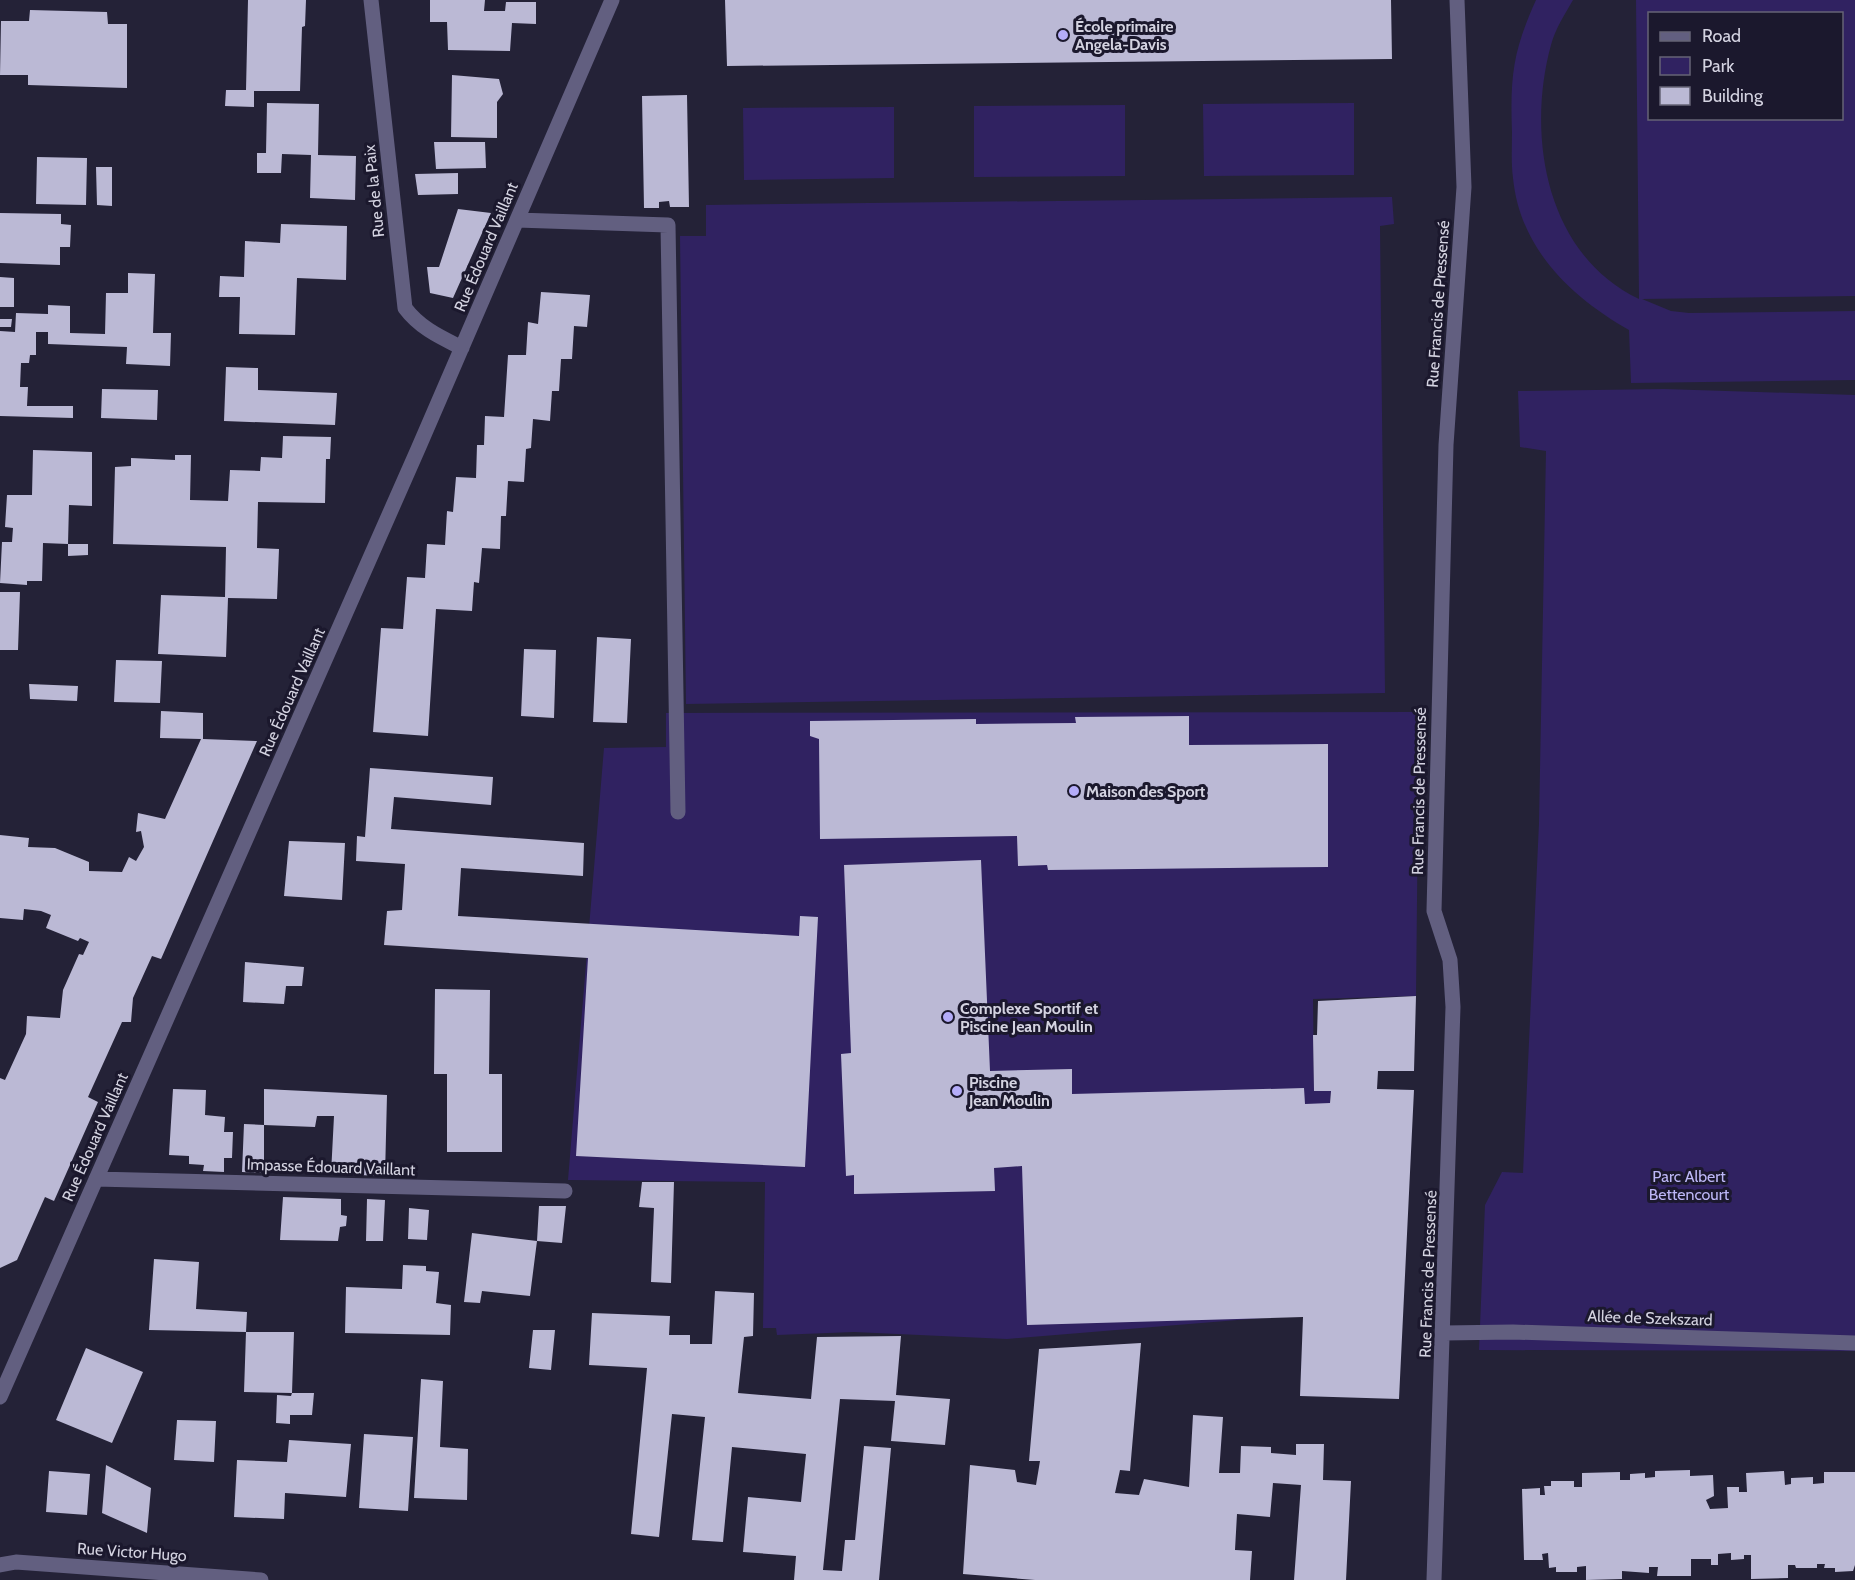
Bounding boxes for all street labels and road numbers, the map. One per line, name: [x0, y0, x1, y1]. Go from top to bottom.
street label: Rue de la Paix: [360, 143, 388, 238]
street label: Rue Édouard Vaillant: [450, 179, 522, 315]
street label: Rue Francis de Pressensé: [1423, 220, 1453, 388]
street label: Rue Édouard Vaillant: [255, 624, 329, 759]
street label: Rue Francis de Pressensé: [1408, 707, 1430, 875]
street label: Rue Édouard Vaillant: [58, 1069, 132, 1204]
street label: Impasse Édouard Vaillant: [246, 1155, 416, 1179]
street label: Rue Francis de Pressensé: [1416, 1190, 1440, 1358]
street label: Allée de Szekszard: [1587, 1306, 1713, 1330]
street label: Rue Victor Hugo: [77, 1539, 188, 1565]

